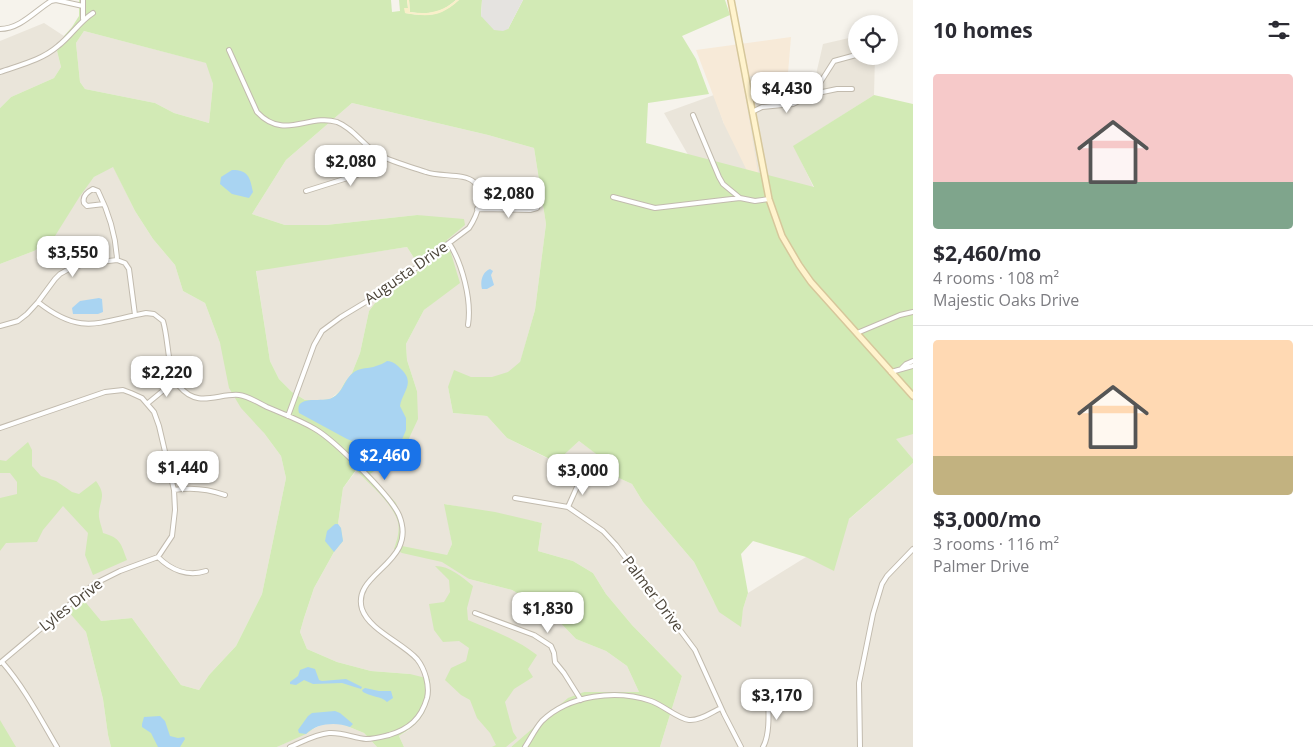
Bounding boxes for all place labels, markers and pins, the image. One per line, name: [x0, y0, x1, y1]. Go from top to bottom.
pin: $4,430: [746, 72, 828, 114]
pin: $2,080: [310, 144, 392, 187]
pin: $2,080: [468, 176, 550, 219]
pin: $3,550: [32, 236, 114, 278]
pin: $2,220: [126, 356, 208, 398]
pin: $2,460: [344, 438, 426, 481]
pin: $1,440: [142, 450, 224, 493]
pin: $3,000: [542, 454, 624, 496]
pin: $1,830: [507, 592, 589, 634]
pin: $3,170: [736, 678, 818, 721]

